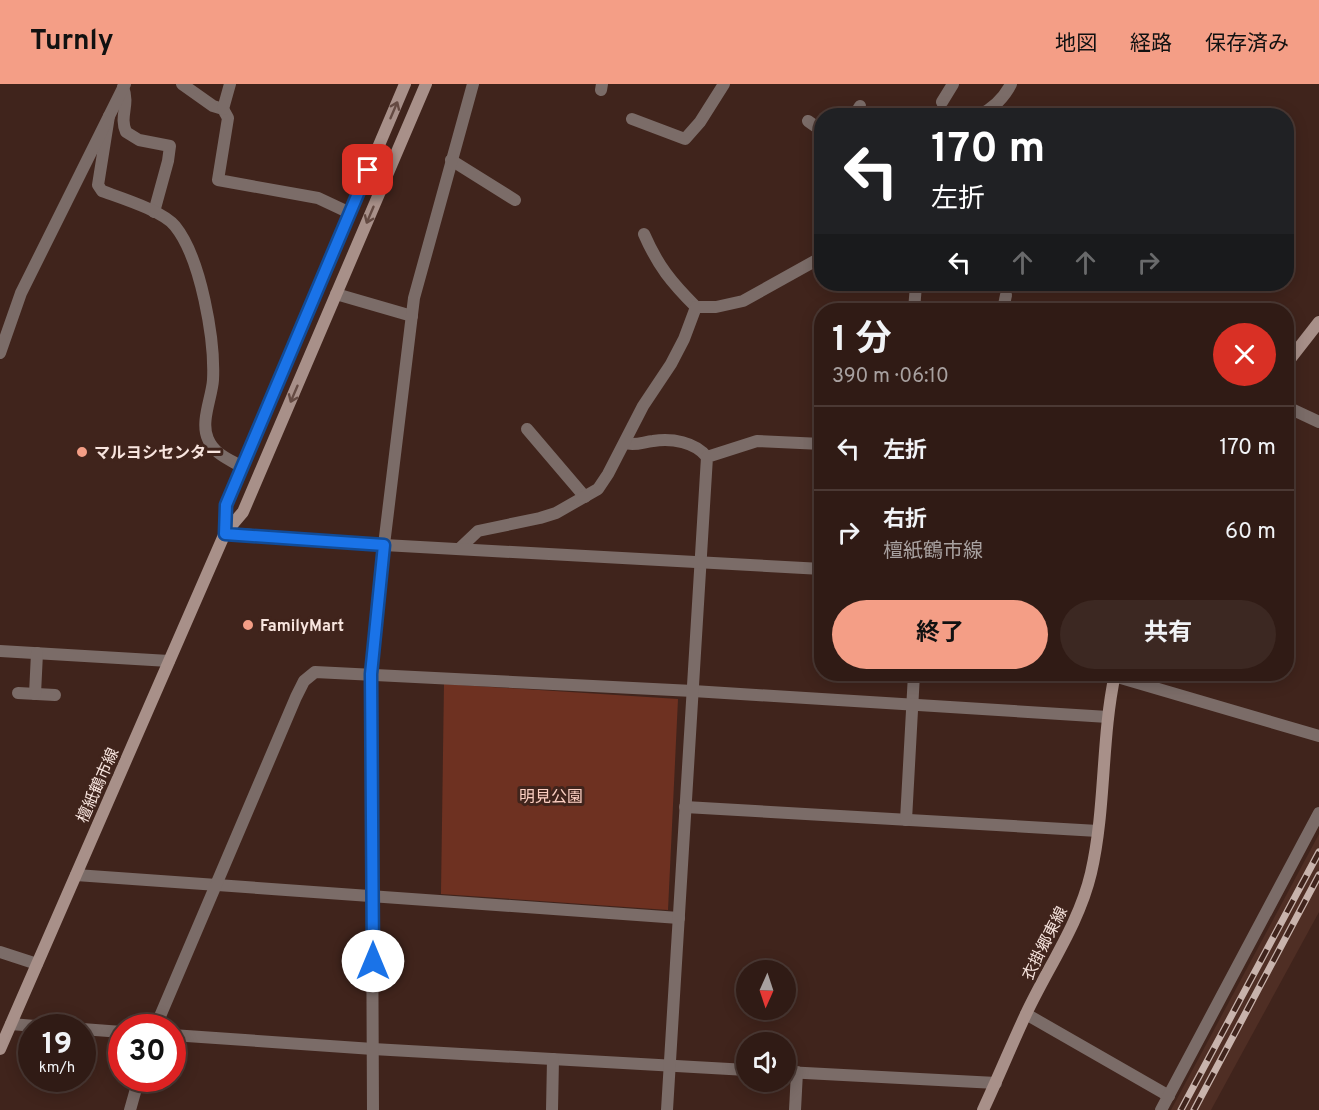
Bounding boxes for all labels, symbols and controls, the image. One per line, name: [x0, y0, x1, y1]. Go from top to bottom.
text: Turnly: [30, 24, 114, 60]
text: 地図: [1055, 31, 1097, 58]
text: 経路: [1130, 31, 1172, 58]
text: 保存済み: [1205, 31, 1289, 58]
one-way arrow: [389, 102, 400, 120]
text: 170 m: [931, 124, 1045, 177]
icon: left: [832, 132, 910, 210]
pin: [342, 144, 393, 195]
icon: arrive: [351, 153, 384, 186]
text: 左折: [931, 183, 985, 217]
one-way arrow: [364, 205, 375, 224]
icon: left: [943, 246, 976, 279]
icon: ahead: [1006, 246, 1039, 279]
icon: ahead: [1069, 246, 1102, 279]
icon: right: [1132, 246, 1165, 279]
text: 1 分: [832, 318, 891, 364]
button: close: [1213, 323, 1276, 386]
text: 390 m · 06:10: [832, 364, 949, 390]
one-way arrow: [287, 385, 299, 403]
icon: left: [832, 432, 865, 465]
text: 170 m: [1219, 435, 1276, 462]
text: 左折: [883, 438, 927, 465]
place label: マルヨシセンター: [94, 444, 222, 464]
marker: マルヨシセンター: [75, 445, 89, 459]
text: 右折: [883, 507, 927, 534]
icon: right: [832, 516, 865, 549]
text: 60 m: [1225, 519, 1276, 546]
text: 檀紙鶴市線: [883, 539, 983, 565]
button: 終了: [832, 600, 1048, 669]
button: 共有: [1060, 600, 1276, 669]
place label: FamilyMart: [260, 617, 344, 637]
marker: FamilyMart: [241, 618, 255, 632]
street label: 檀紙鶴市線: [73, 745, 124, 826]
park label: 明見公園: [519, 788, 583, 808]
street label: 衣掛郷東線: [1019, 904, 1073, 984]
position arrow: [341, 929, 405, 993]
north arrow: [736, 960, 796, 1020]
map controls: [736, 960, 796, 1092]
speed limit sign: 30: [108, 1014, 186, 1092]
text: 19: [42, 1027, 72, 1064]
button: sound: [736, 1032, 796, 1092]
text: km/h: [39, 1059, 75, 1078]

